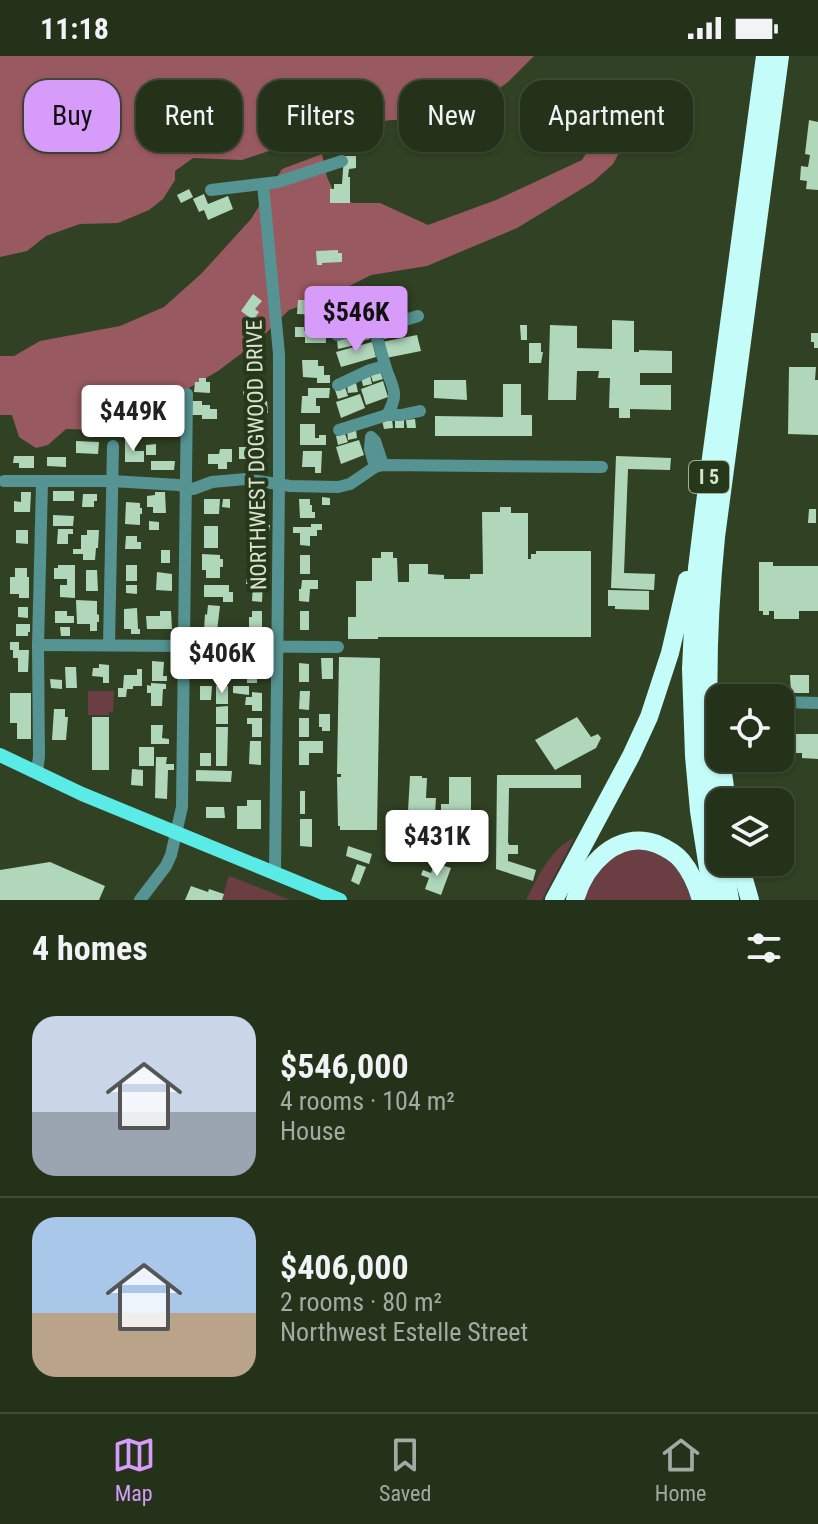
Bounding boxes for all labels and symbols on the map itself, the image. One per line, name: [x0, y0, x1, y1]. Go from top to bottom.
pin: $546K: [300, 286, 412, 354]
street label: NORTHWEST DOGWOOD DRIVE: [242, 319, 271, 590]
pin: $449K: [77, 385, 189, 453]
road number: I 5: [689, 461, 729, 493]
pin: $406K: [166, 627, 278, 695]
pin: $431K: [381, 810, 493, 878]

